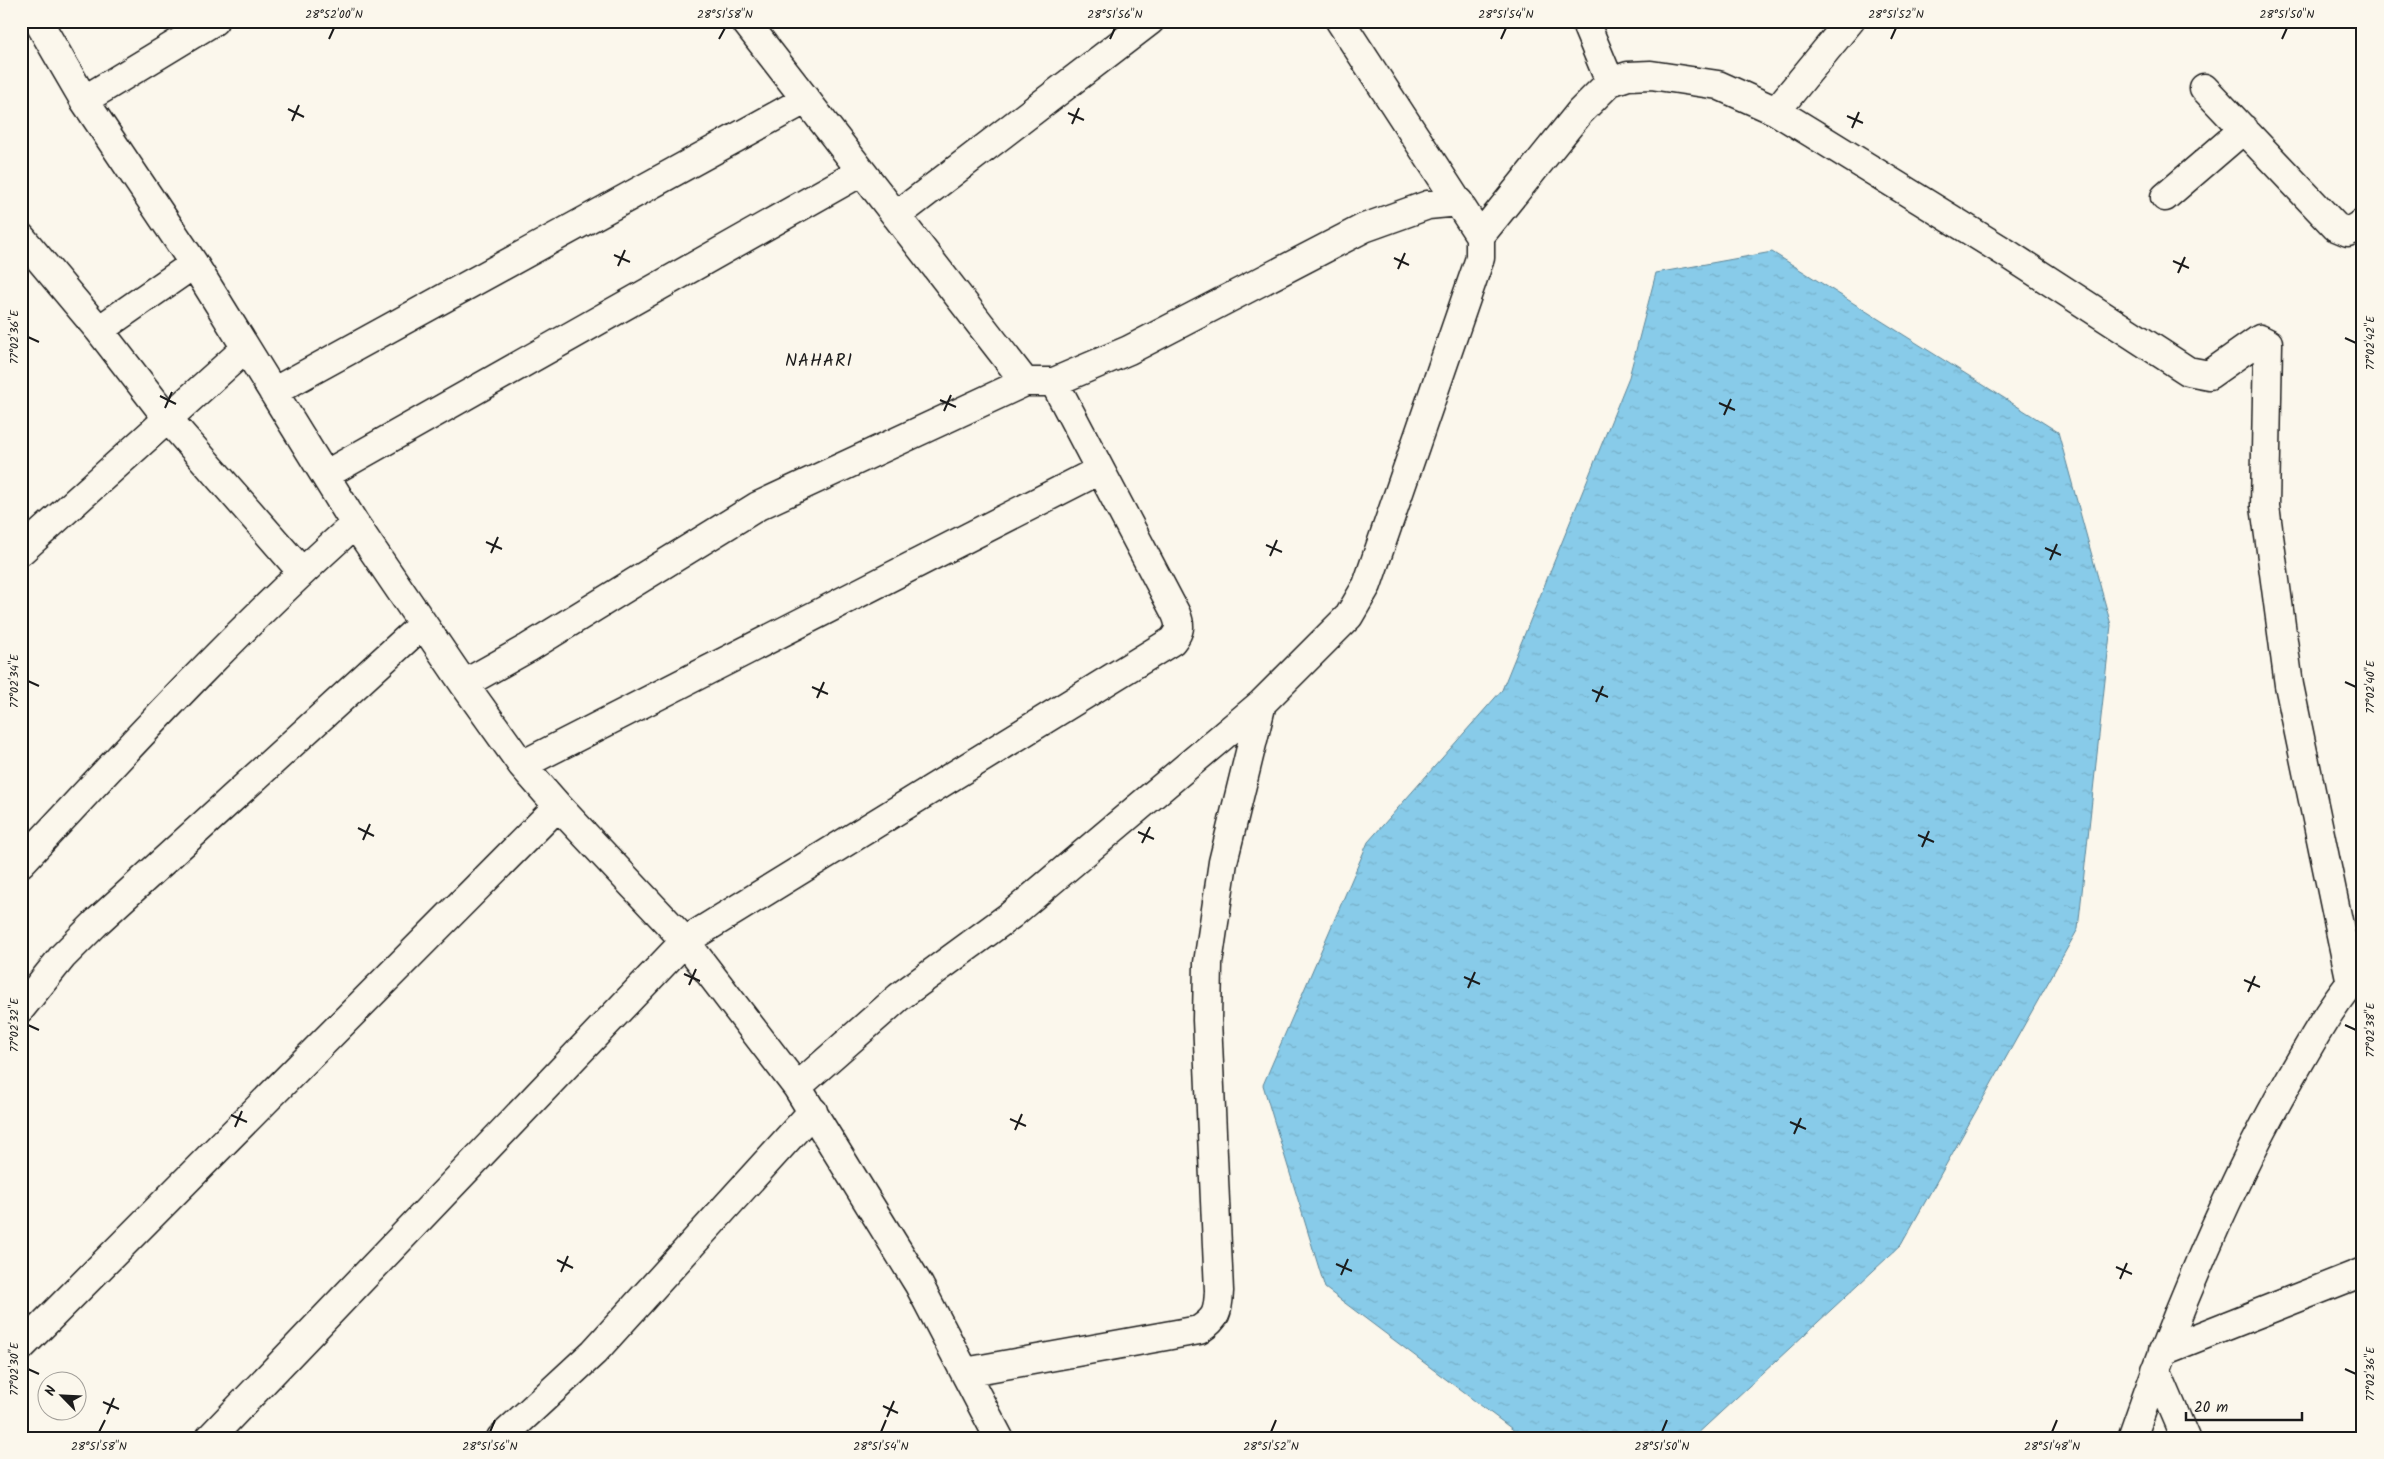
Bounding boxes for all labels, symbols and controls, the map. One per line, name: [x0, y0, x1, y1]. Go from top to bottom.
text: 28°52'00"N: [305, 5, 363, 24]
text: 28°51'58"N: [697, 5, 753, 24]
text: 28°51'56"N: [1087, 5, 1143, 24]
text: 28°51'54"N: [1478, 5, 1534, 24]
text: 28°51'52"N: [1868, 5, 1924, 24]
text: 28°51'50"N: [2260, 5, 2314, 24]
text: 77°02'36"E: [5, 309, 24, 364]
text: 77°02'42"E: [2361, 315, 2380, 370]
district label: NAHARI: [785, 347, 853, 376]
text: 77°02'34"E: [5, 653, 24, 708]
text: 77°02'40"E: [2361, 659, 2380, 714]
text: 77°02'32"E: [5, 997, 24, 1052]
text: 77°02'38"E: [2361, 1002, 2380, 1057]
text: 77°02'30"E: [5, 1341, 24, 1396]
text: 77°02'36"E: [2361, 1346, 2380, 1401]
north arrow: [38, 1372, 88, 1422]
text: N: [39, 1382, 63, 1400]
scale bar: [2186, 1389, 2303, 1421]
text: 20 m: [2194, 1396, 2228, 1420]
text: 28°51'58"N: [71, 1437, 127, 1456]
text: 28°51'56"N: [462, 1437, 518, 1456]
text: 28°51'54"N: [853, 1437, 909, 1456]
text: 28°51'52"N: [1243, 1437, 1299, 1456]
text: 28°51'50"N: [1635, 1437, 1689, 1456]
text: 28°51'48"N: [2024, 1437, 2080, 1456]

